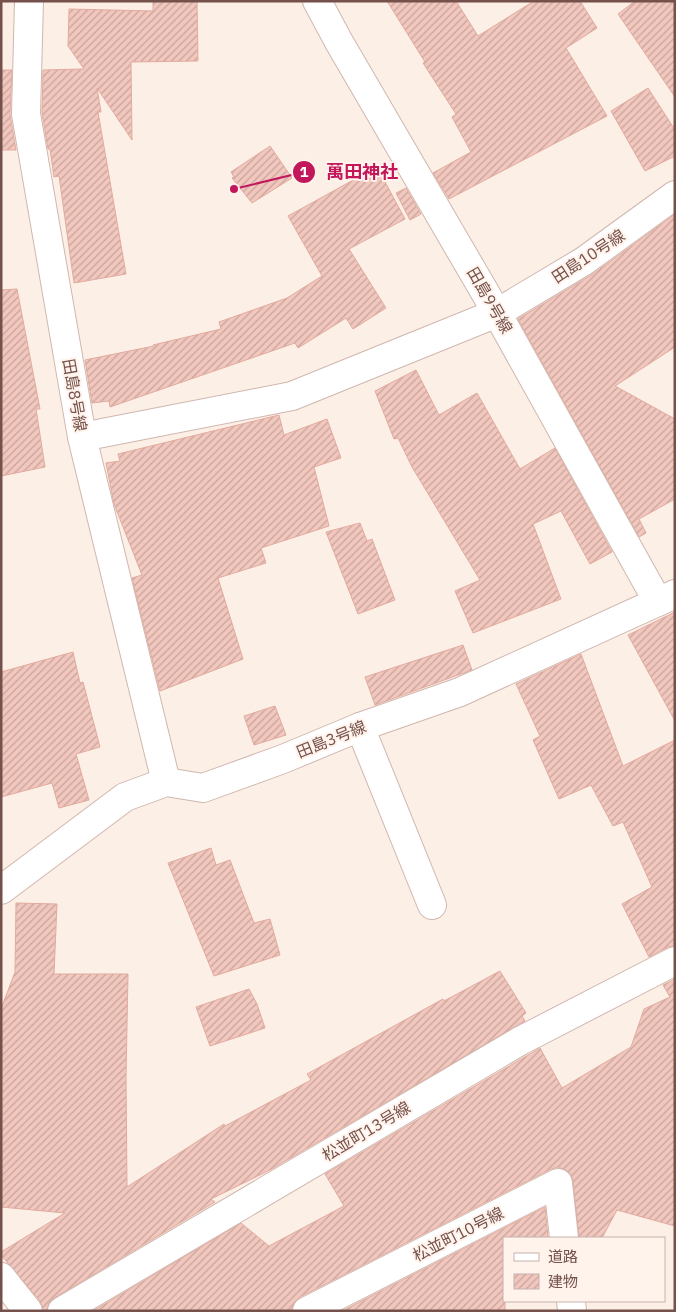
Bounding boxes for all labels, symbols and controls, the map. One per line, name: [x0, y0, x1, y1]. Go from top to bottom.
callout: 萬田神社: [291, 156, 408, 189]
text: 萬田神社: [326, 160, 398, 183]
text: 1: [299, 162, 309, 181]
street label: 田島10号線: [548, 225, 628, 287]
street label: 田島9号線: [463, 263, 517, 337]
street label: 田島8号線: [59, 357, 91, 433]
street label: 田島3号線: [293, 716, 369, 762]
street label: 松並町13号線: [318, 1097, 414, 1165]
street label: 松並町10号線: [409, 1203, 507, 1265]
legend: [503, 1237, 666, 1302]
text: 道路: [548, 1247, 578, 1266]
text: 建物: [548, 1272, 578, 1291]

